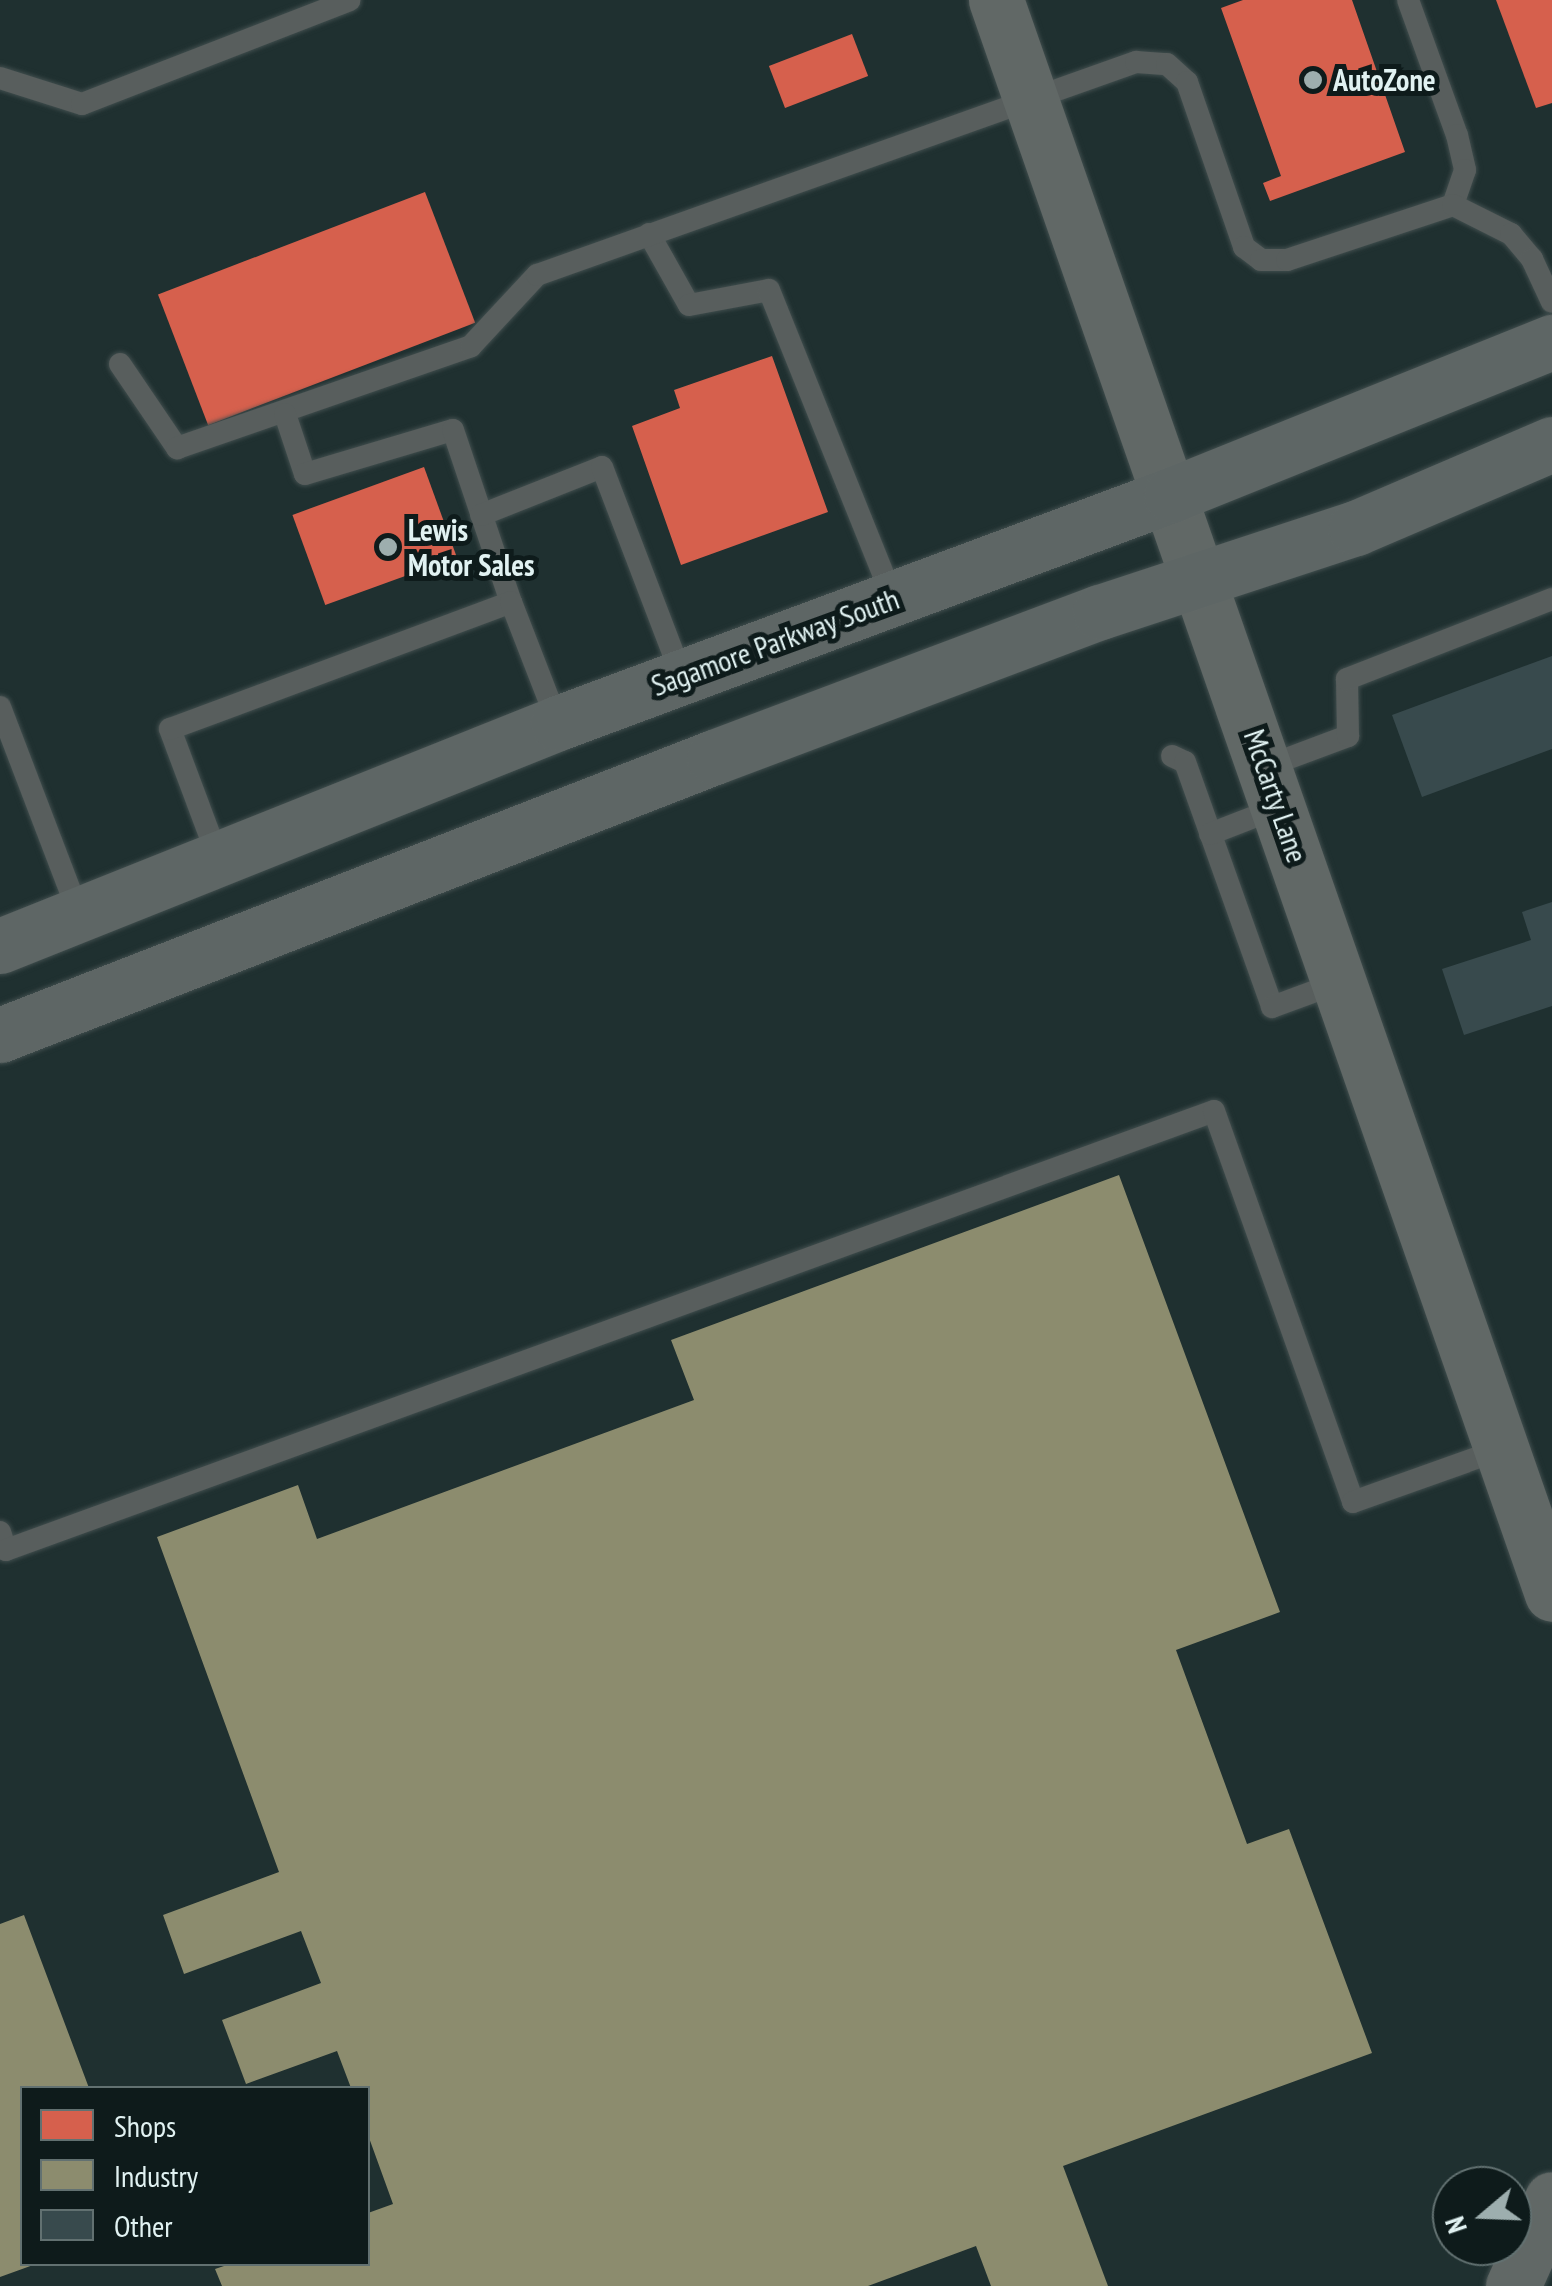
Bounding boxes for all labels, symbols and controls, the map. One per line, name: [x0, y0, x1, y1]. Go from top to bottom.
place label: AutoZone: [1333, 62, 1436, 98]
marker: AutoZone: [1302, 69, 1324, 91]
place label: Lewis Motor Sales: [408, 512, 534, 582]
marker: Lewis Motor Sales: [377, 536, 399, 558]
street label: Sagamore Parkway South: [646, 580, 904, 704]
street label: McCarty Lane: [1236, 724, 1316, 868]
legend: [20, 2086, 370, 2266]
text: Shops: [114, 2106, 176, 2145]
text: Industry: [114, 2156, 198, 2195]
north arrow: [1432, 2166, 1532, 2266]
text: Other: [114, 2206, 173, 2245]
text: N: [1435, 2212, 1475, 2238]

